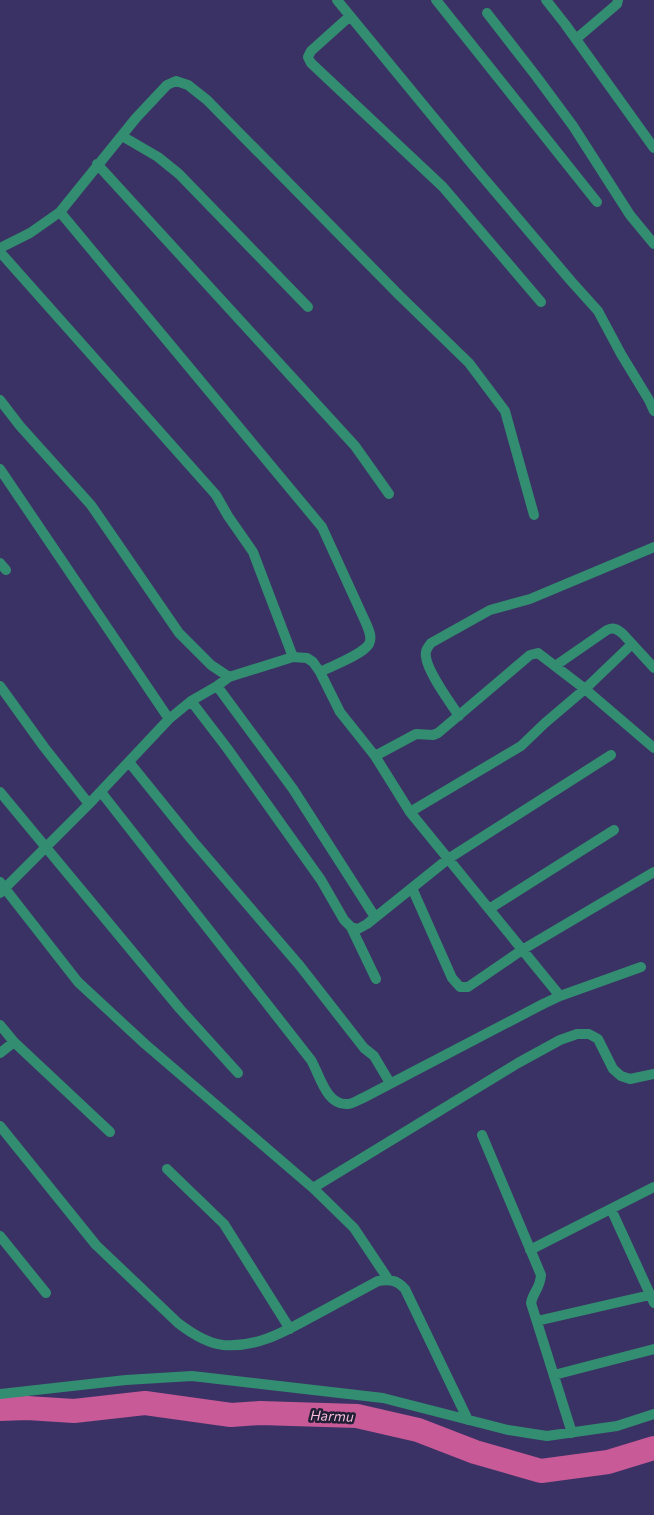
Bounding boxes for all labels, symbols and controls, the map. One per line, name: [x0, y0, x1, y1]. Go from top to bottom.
water label: Harmu: [310, 1406, 354, 1425]

